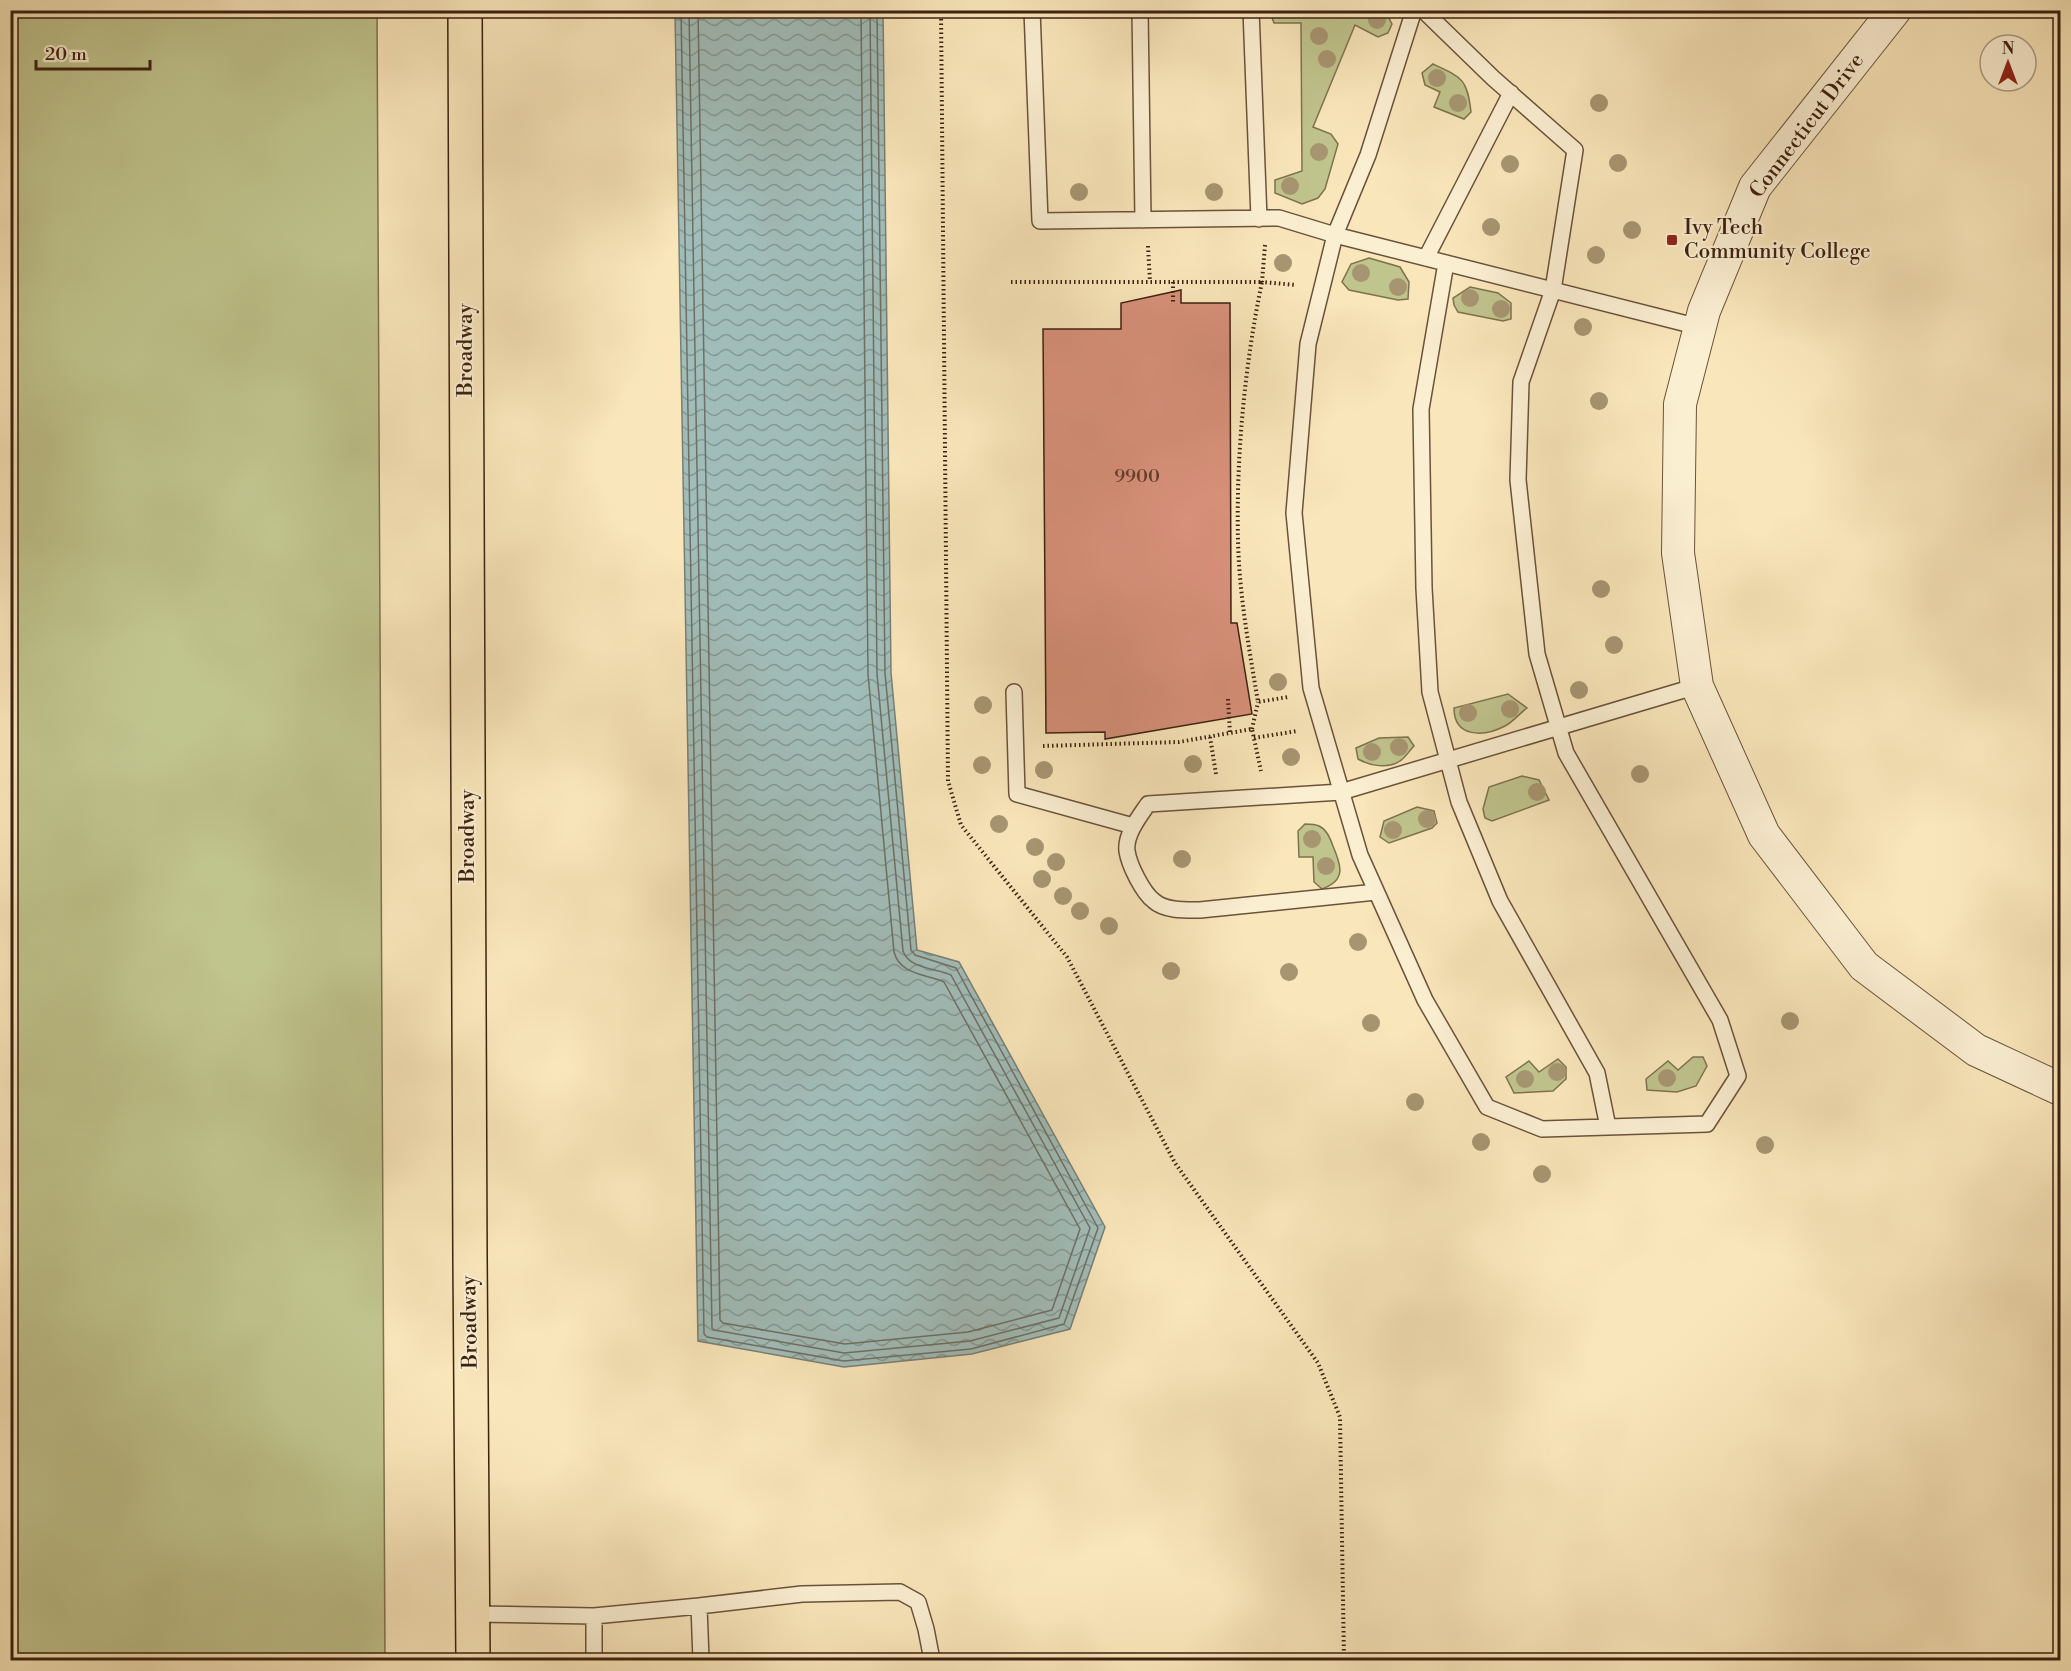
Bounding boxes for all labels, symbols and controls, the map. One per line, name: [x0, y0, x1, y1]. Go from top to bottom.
scale bar: [36, 33, 150, 71]
north arrow: [1978, 33, 2038, 93]
text: N: [2002, 39, 2015, 59]
text: 20 m: [45, 43, 87, 66]
street label: Connecticut Drive: [1744, 48, 1870, 204]
place label: Ivy Tech Community College: [1684, 215, 1871, 265]
marker: Ivy Tech Community College: [1665, 233, 1679, 247]
street label: Broadway: [453, 302, 479, 398]
house number: 9900: [1114, 465, 1160, 488]
street label: Broadway: [455, 788, 481, 884]
street label: Broadway: [456, 1274, 484, 1370]

